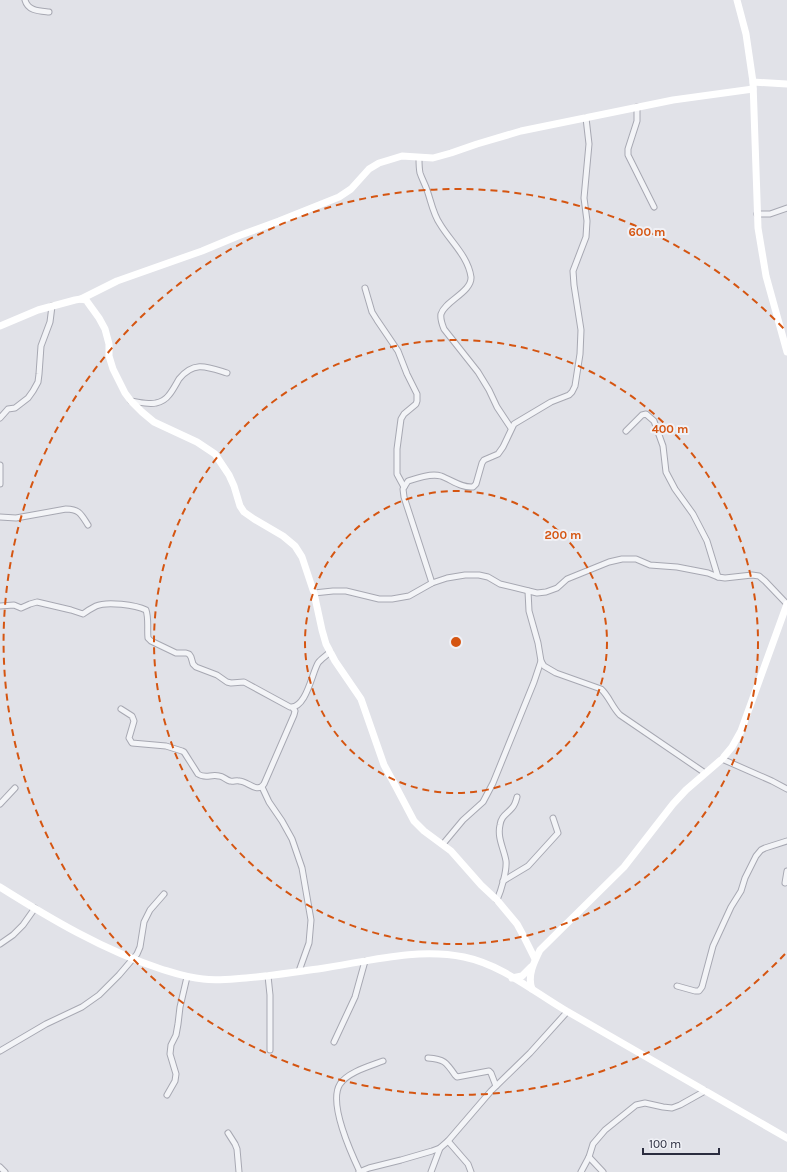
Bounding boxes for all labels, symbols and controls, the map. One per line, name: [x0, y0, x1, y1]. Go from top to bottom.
text: 600 m: [629, 225, 665, 239]
text: 400 m: [652, 422, 688, 436]
text: 200 m: [545, 528, 581, 542]
centre of rings: [449, 635, 463, 649]
scale bar: [643, 1130, 719, 1156]
text: 100 m: [649, 1137, 681, 1151]

